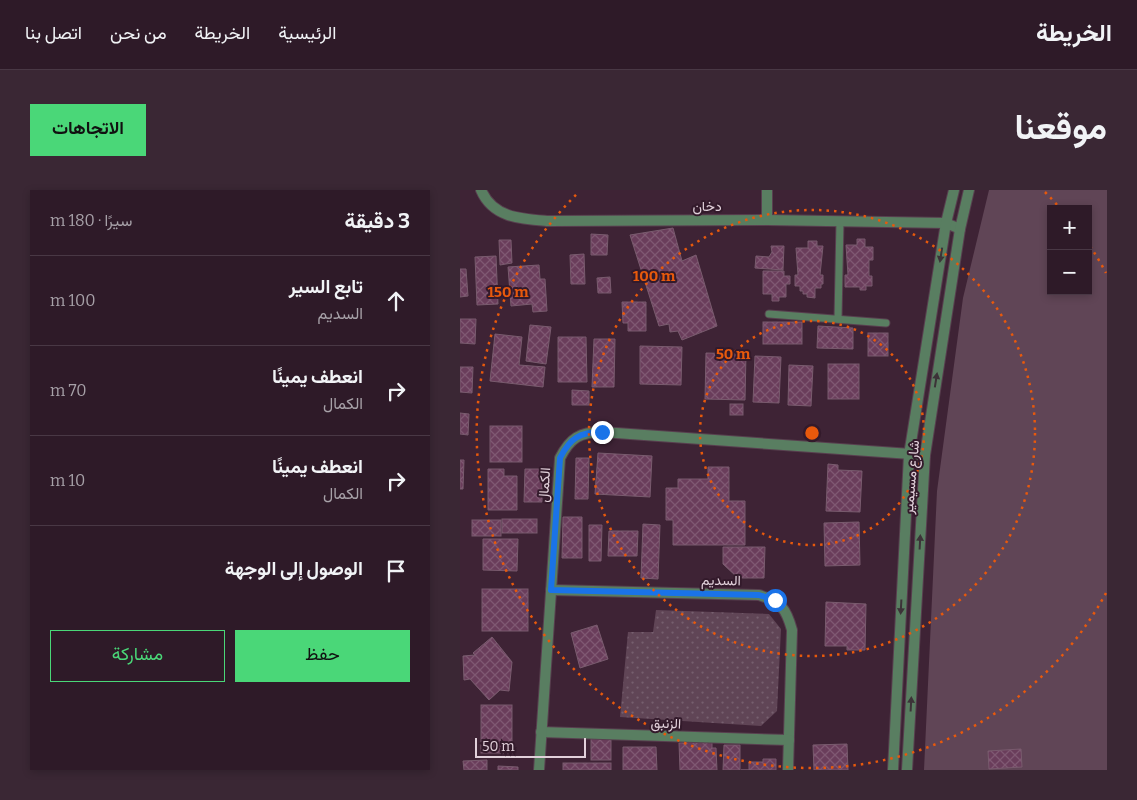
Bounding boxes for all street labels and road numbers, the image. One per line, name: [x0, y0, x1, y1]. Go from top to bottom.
street label: دخان: [692, 198, 722, 215]
street label: شارع مسيمير: [900, 439, 925, 516]
street label: الكمال: [535, 467, 555, 503]
street label: السديم: [701, 572, 741, 589]
street label: الزنبق: [650, 714, 682, 733]

